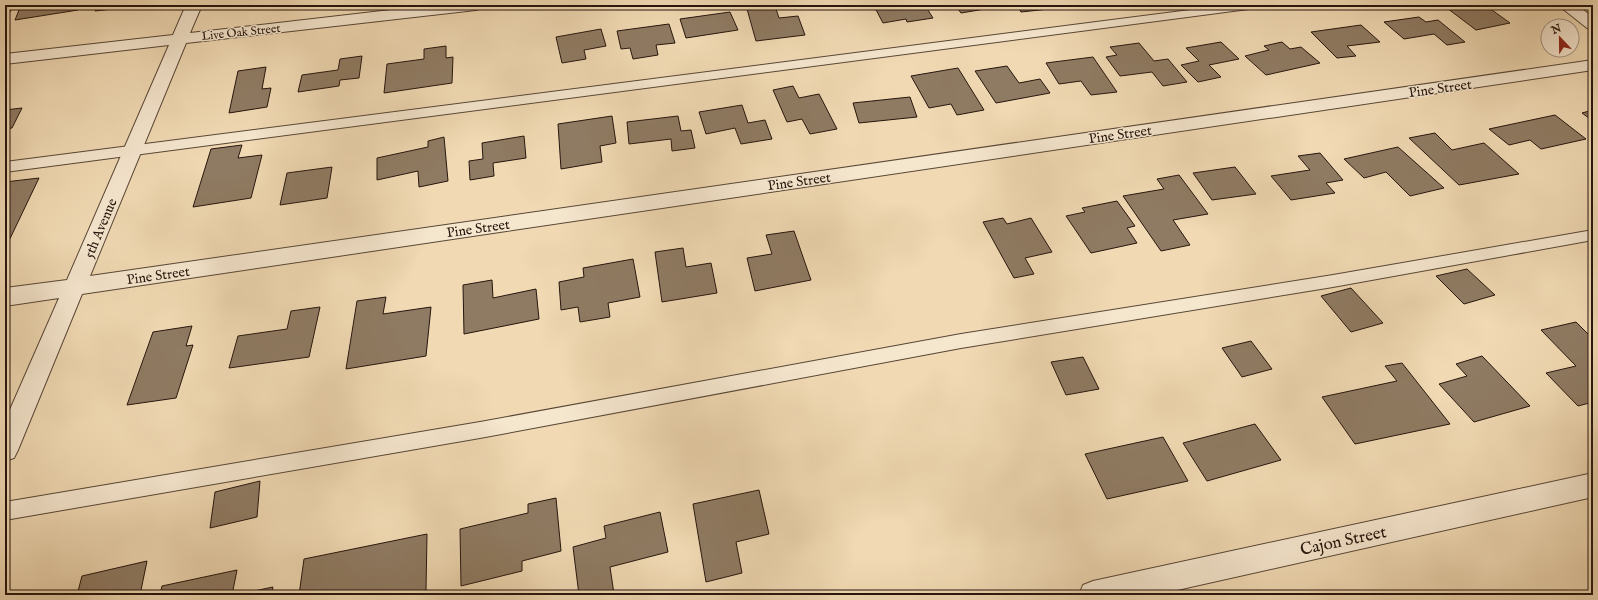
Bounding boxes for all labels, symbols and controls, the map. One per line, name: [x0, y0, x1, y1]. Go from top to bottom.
north arrow: [1540, 18, 1580, 58]
street label: Live Oak Street: [201, 21, 281, 44]
text: N: [1549, 21, 1564, 38]
street label: Pine Street: [1407, 76, 1473, 102]
street label: Pine Street: [1087, 122, 1153, 148]
street label: Pine Street: [766, 169, 832, 195]
street label: 5th Avenue: [80, 195, 122, 261]
street label: Pine Street: [445, 216, 511, 242]
street label: Pine Street: [125, 263, 191, 289]
street label: Cajon Street: [1298, 522, 1389, 561]

